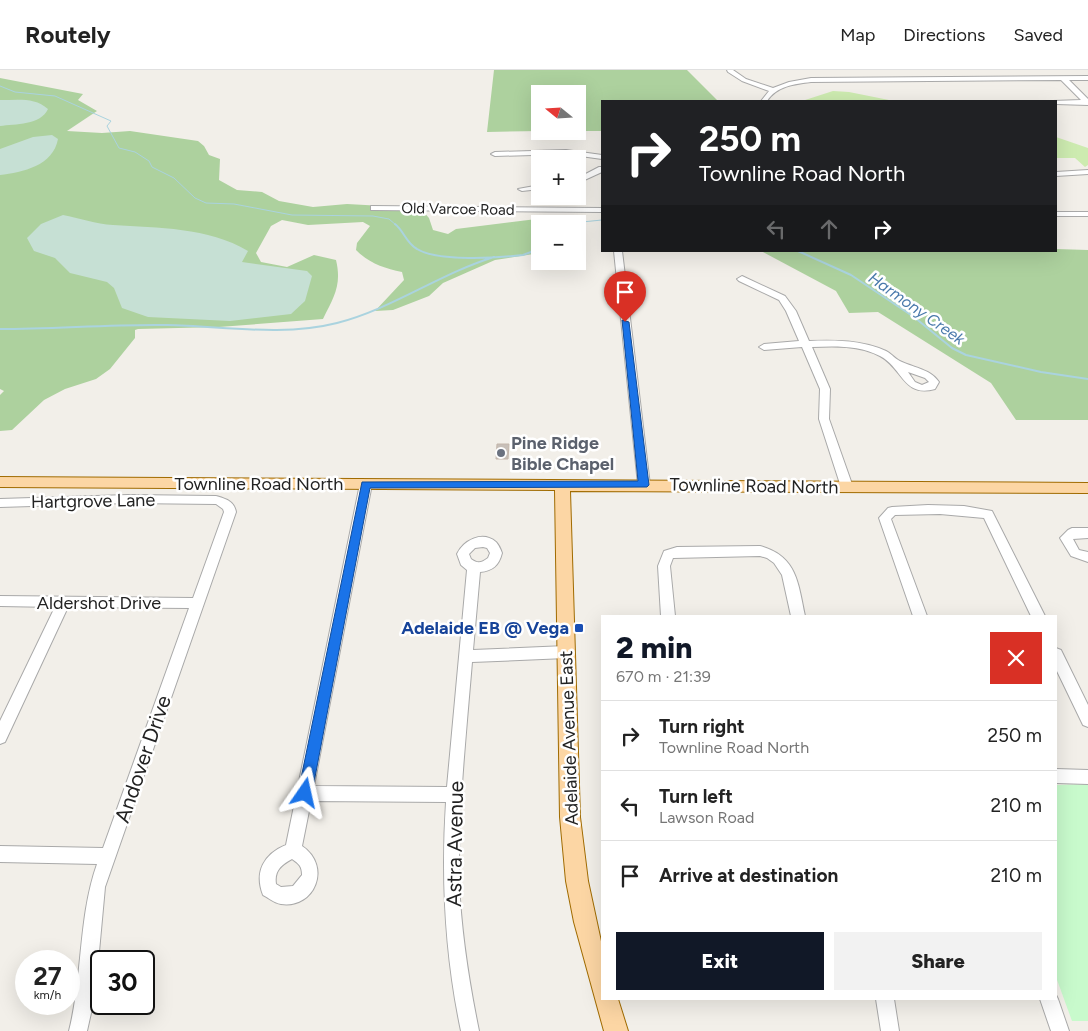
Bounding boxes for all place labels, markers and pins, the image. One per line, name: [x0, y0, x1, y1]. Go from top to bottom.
pin: [604, 271, 646, 322]
place label: Pine Ridge Bible Chapel: [511, 432, 614, 475]
marker: Pine Ridge Bible Chapel: [495, 447, 507, 459]
place label: Adelaide EB @ Vega: [401, 617, 569, 639]
marker: Adelaide EB @ Vega: [573, 622, 585, 634]

